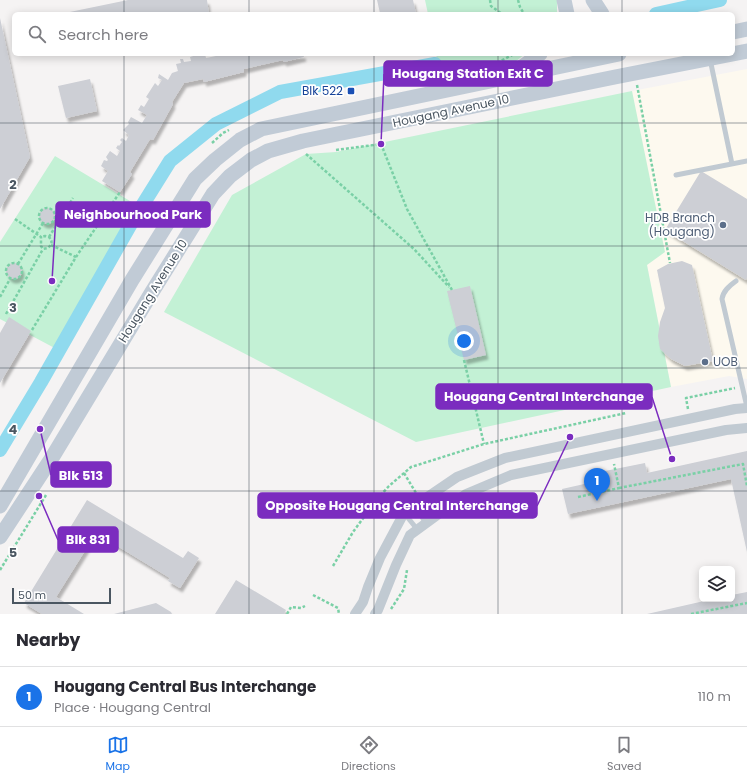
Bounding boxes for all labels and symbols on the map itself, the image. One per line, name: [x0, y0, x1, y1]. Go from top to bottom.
callout: Hougang Station Exit C: [384, 61, 552, 86]
text: Hougang Station Exit C: [392, 64, 544, 83]
place label: Blk 522: [302, 82, 343, 99]
marker: Blk 522: [346, 86, 356, 96]
street label: Hougang Avenue 10: [391, 90, 511, 131]
text: 2: [9, 175, 17, 194]
callout: Neighbourhood Park: [56, 202, 210, 227]
text: Neighbourhood Park: [64, 205, 202, 224]
place label: HDB Branch (Hougang): [645, 209, 715, 240]
marker: HDB Branch (Hougang): [718, 220, 728, 230]
street label: Hougang Avenue 10: [114, 236, 191, 345]
text: 3: [9, 298, 17, 317]
your location: [454, 331, 474, 351]
place label: UOB: [713, 353, 738, 370]
marker: UOB: [700, 357, 710, 367]
callout: Hougang Central Interchange: [436, 384, 652, 409]
text: Hougang Central Interchange: [444, 387, 644, 406]
text: 4: [9, 420, 18, 439]
callout: Blk 513: [51, 462, 111, 487]
text: Blk 513: [59, 466, 103, 485]
pin: 1: [584, 468, 610, 501]
callout: Opposite Hougang Central Interchange: [258, 493, 537, 518]
text: Opposite Hougang Central Interchange: [265, 496, 529, 515]
callout: Blk 831: [58, 527, 118, 552]
text: Blk 831: [66, 530, 110, 549]
text: 5: [9, 543, 17, 562]
scale bar: [12, 586, 111, 605]

